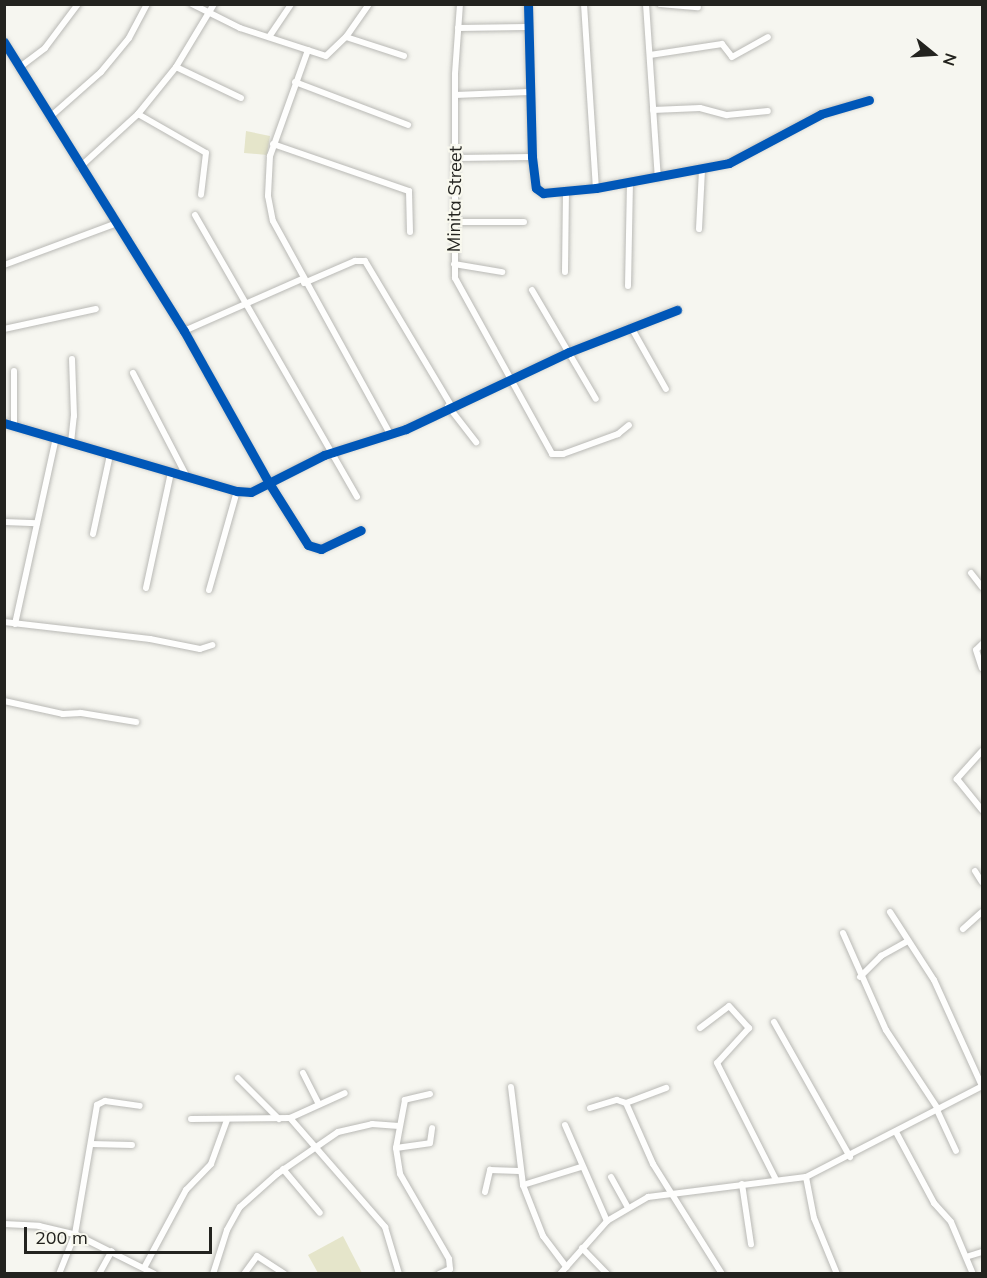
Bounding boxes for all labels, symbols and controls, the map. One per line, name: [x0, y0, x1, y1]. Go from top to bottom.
north arrow: [903, 24, 963, 84]
text: N: [939, 51, 961, 68]
street label: Minita Street: [443, 146, 467, 252]
scale bar: [27, 1215, 214, 1253]
text: 200 m: [35, 1226, 88, 1249]

